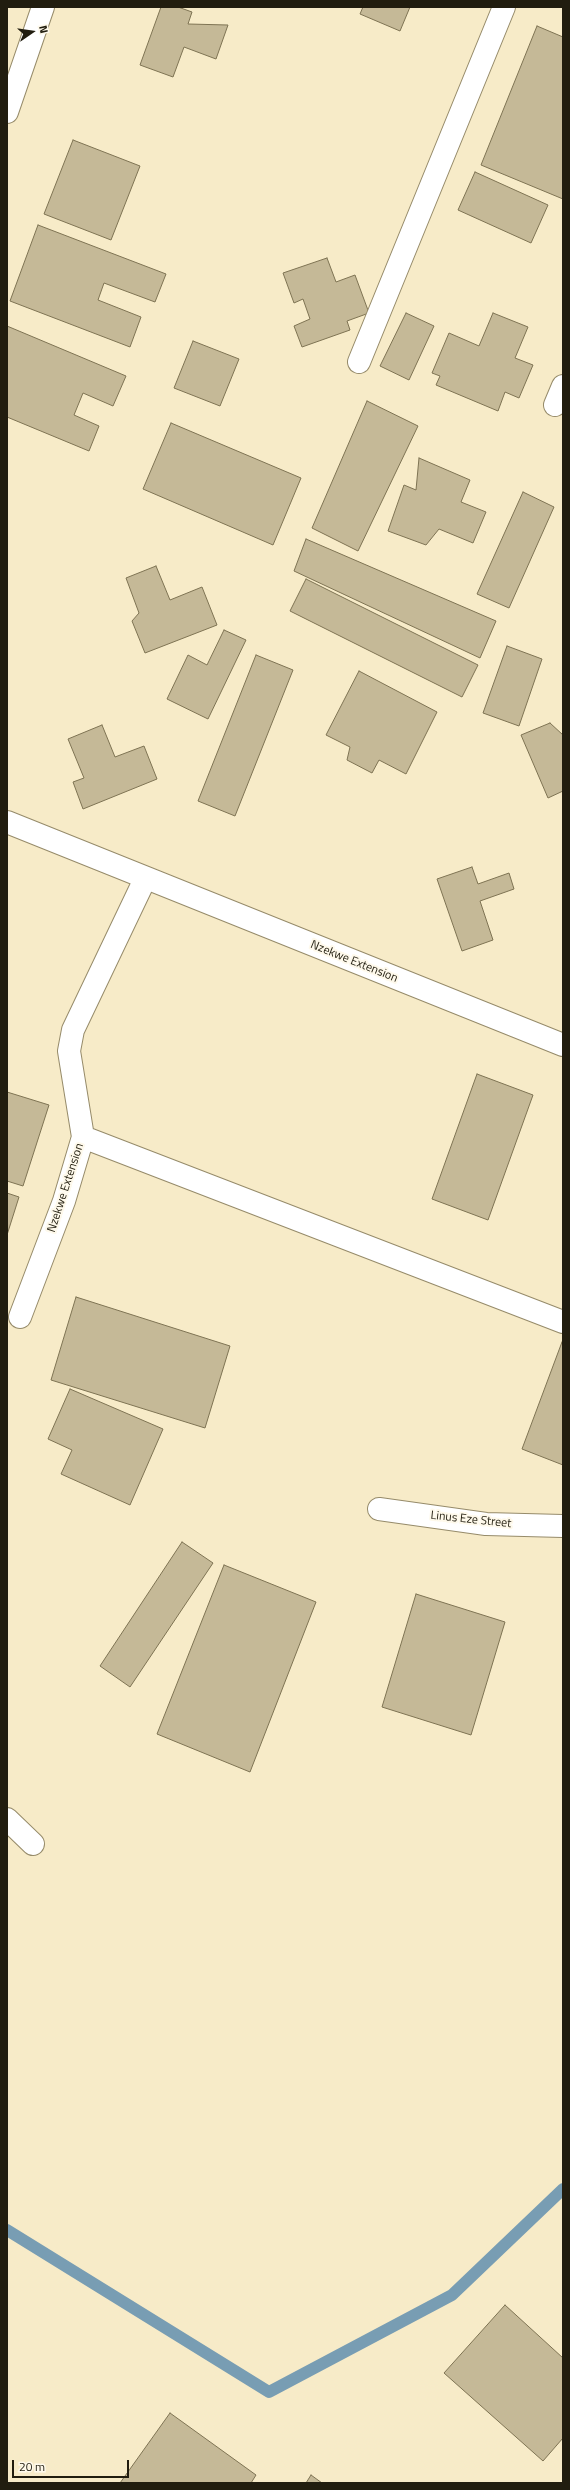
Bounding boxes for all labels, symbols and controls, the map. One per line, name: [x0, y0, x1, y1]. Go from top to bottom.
north arrow: [12, 12, 52, 52]
text: N: [35, 24, 52, 35]
street label: Nzekwe Extension: [308, 938, 400, 986]
street label: Nzekwe Extension: [45, 1142, 87, 1234]
street label: Linus Eze Street: [430, 1509, 512, 1531]
scale bar: [14, 2452, 131, 2478]
text: 20 m: [19, 2457, 45, 2476]

